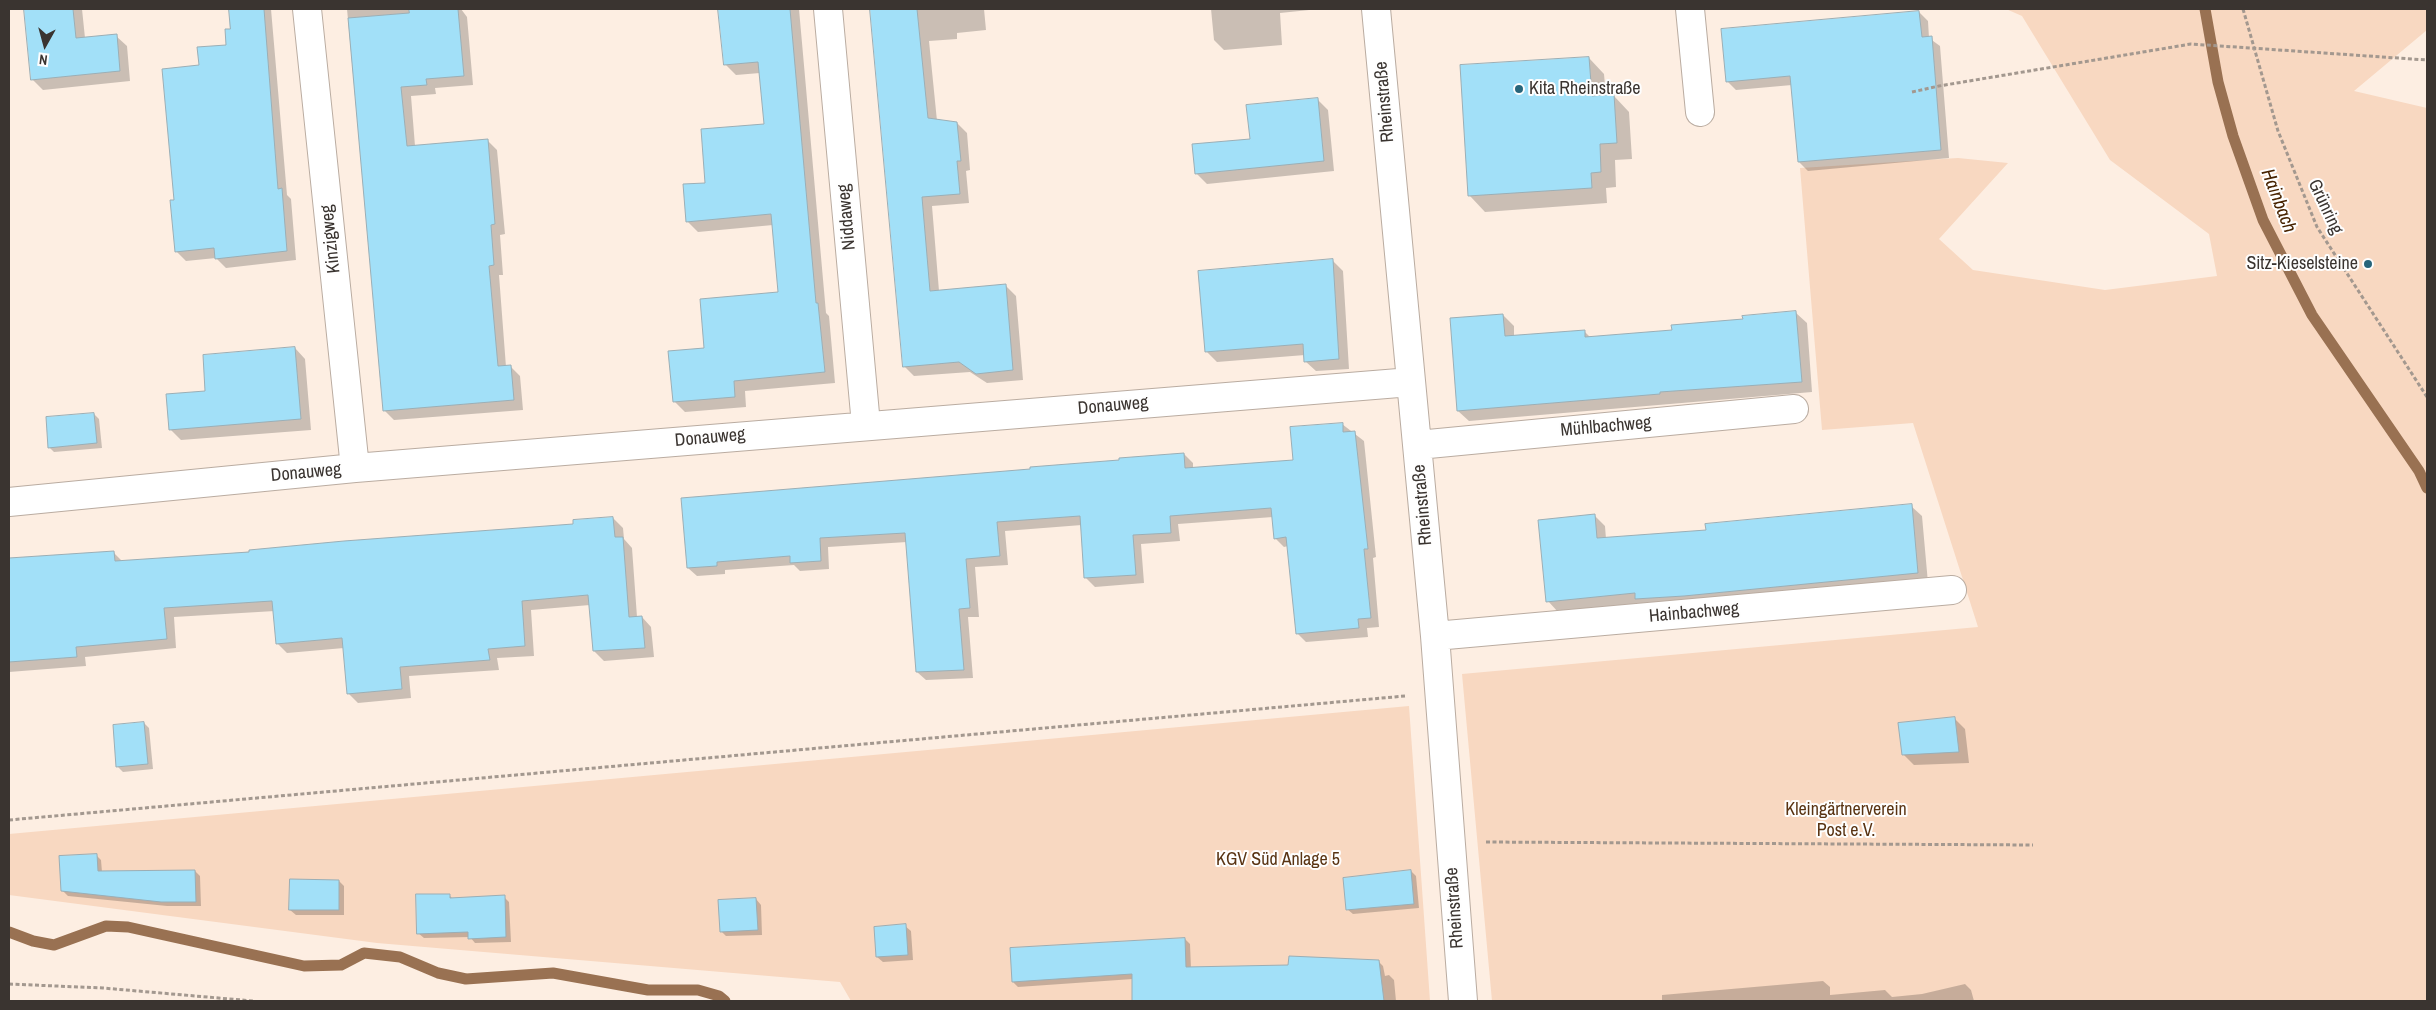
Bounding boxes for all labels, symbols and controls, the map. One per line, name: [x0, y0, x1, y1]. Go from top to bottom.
north arrow: [20, 20, 70, 70]
text: N: [38, 50, 48, 69]
street label: Rheinstraße: [1371, 61, 1399, 143]
place label: Kita Rheinstraße: [1529, 78, 1641, 100]
marker: Kita Rheinstraße: [1513, 83, 1525, 95]
water label: Hainbach: [2255, 166, 2301, 236]
street label: Grünring: [2303, 176, 2347, 238]
street label: Niddaweg: [833, 183, 861, 251]
street label: Kinzigweg: [317, 204, 345, 274]
place label: Sitz-Kieselsteine: [2246, 253, 2358, 275]
marker: Sitz-Kieselsteine: [2362, 258, 2374, 270]
street label: Donauweg: [1077, 392, 1149, 420]
street label: Mühlbachweg: [1560, 412, 1652, 442]
street label: Donauweg: [674, 424, 746, 452]
street label: Donauweg: [270, 459, 342, 487]
street label: Rheinstraße: [1409, 464, 1437, 546]
street label: Hainbachweg: [1648, 598, 1740, 628]
park label: Kleingärtnerverein Post e.V.: [1785, 799, 1907, 842]
park label: KGV Süd Anlage 5: [1216, 849, 1340, 871]
street label: Rheinstraße: [1441, 867, 1469, 949]

